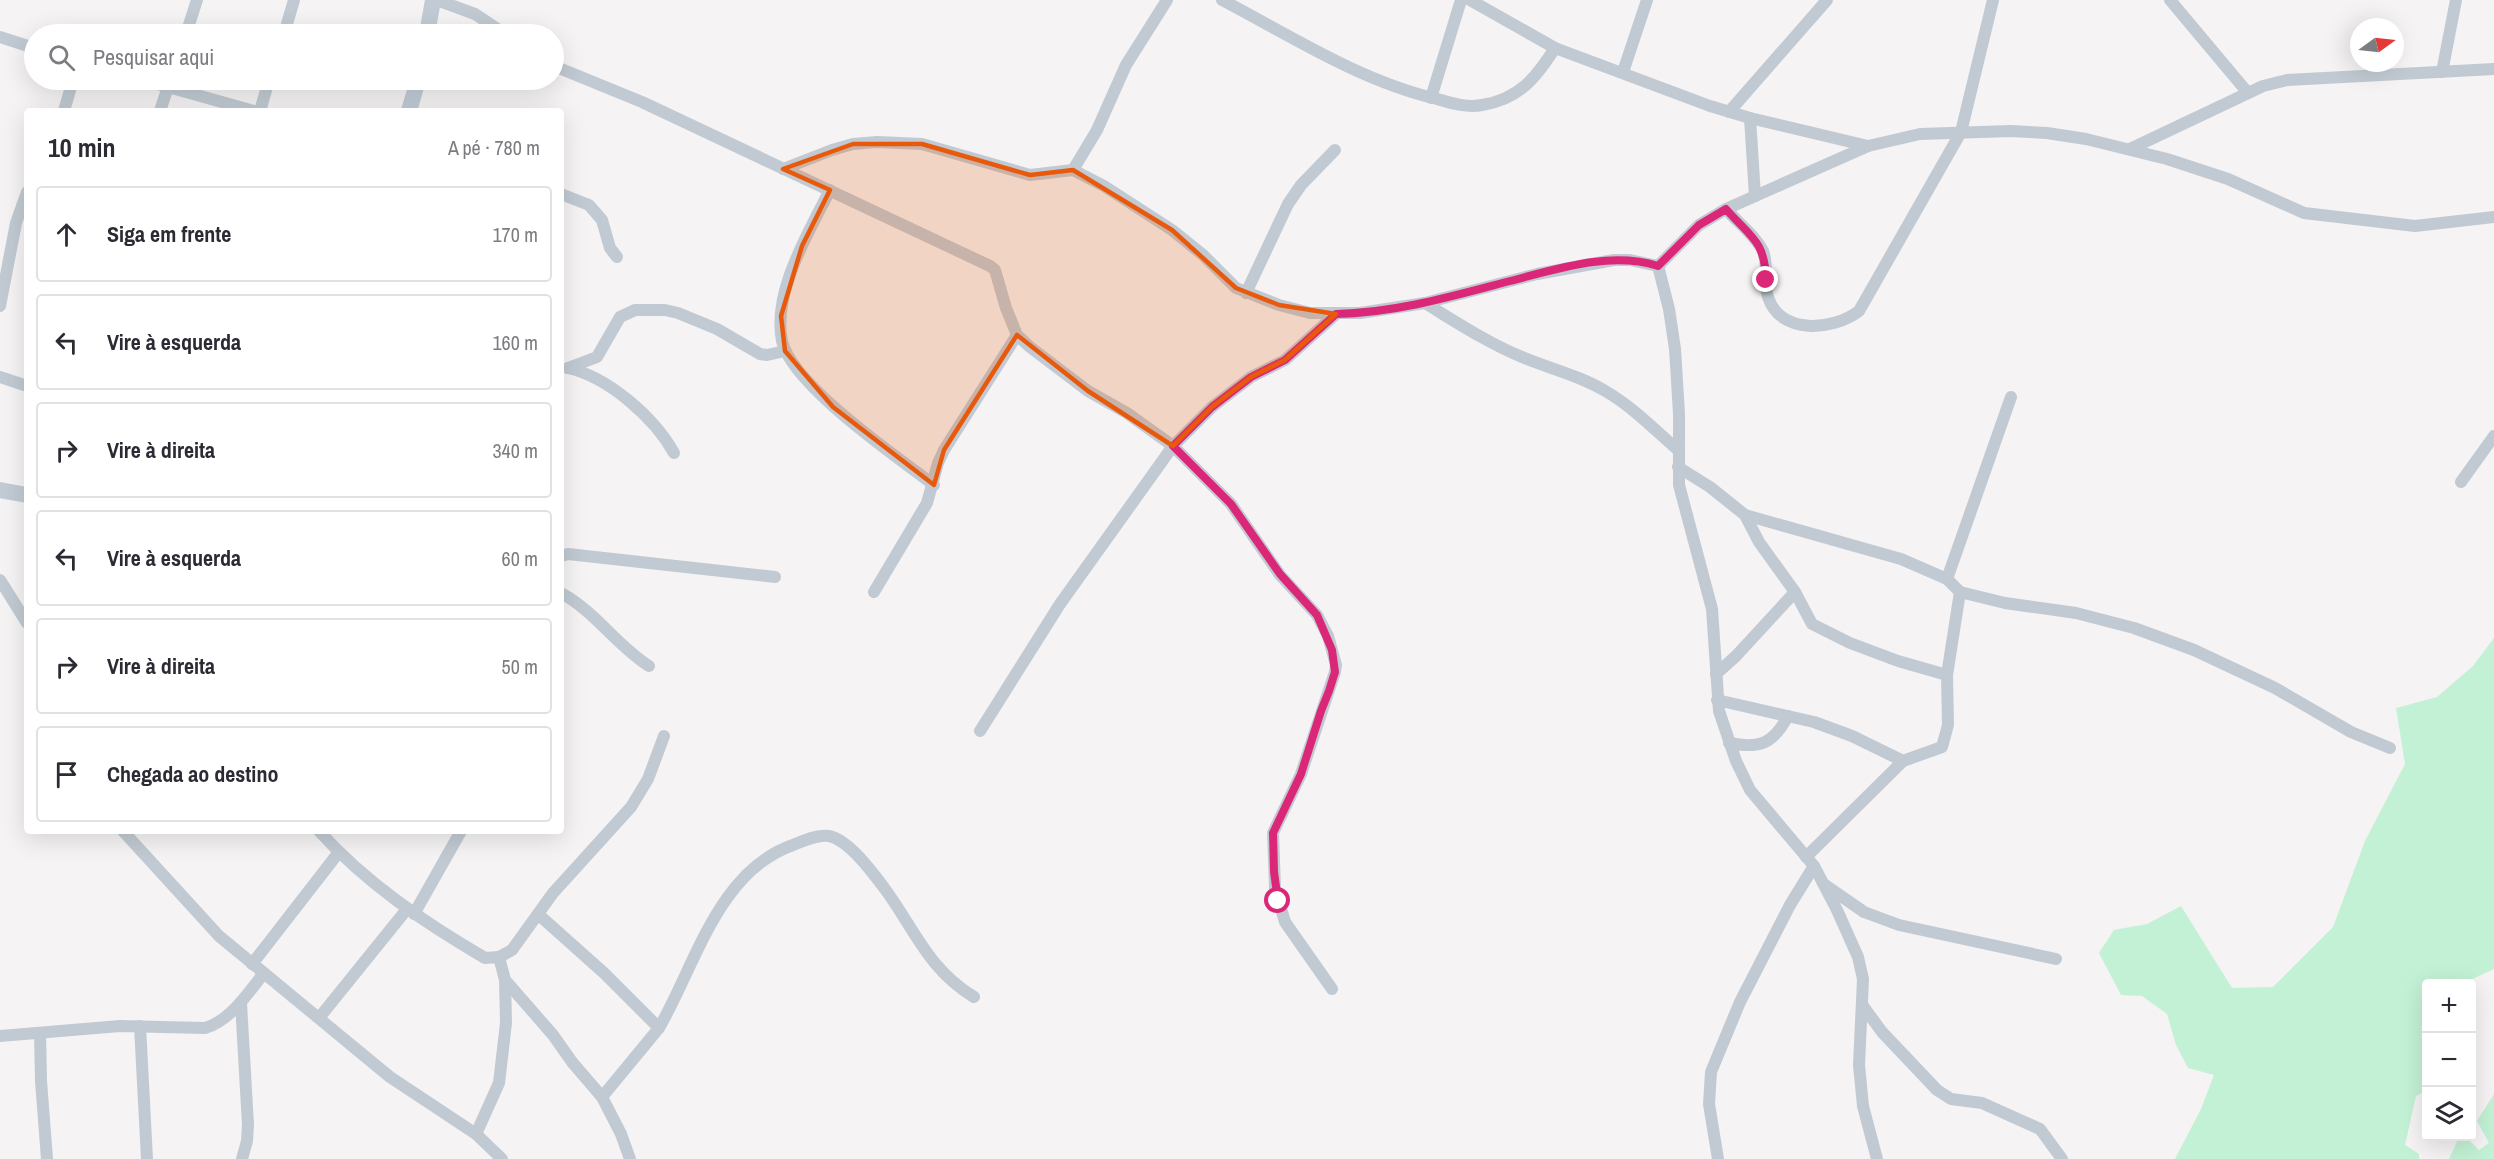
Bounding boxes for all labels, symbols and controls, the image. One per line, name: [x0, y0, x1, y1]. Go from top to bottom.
north arrow: [2350, 18, 2404, 72]
search box: [24, 24, 564, 90]
icon: search: [45, 41, 78, 74]
text: Pesquisar aqui: [93, 42, 214, 72]
text: 10 min: [48, 130, 116, 165]
text: A pé · 780 m: [448, 134, 540, 161]
icon: ahead: [50, 218, 83, 251]
text: Siga em frente: [107, 219, 231, 249]
text: 170 m: [492, 221, 538, 248]
route end: [1752, 266, 1778, 292]
icon: left: [50, 326, 83, 359]
text: Vire à esquerda: [107, 327, 241, 357]
text: 160 m: [492, 329, 538, 356]
icon: right: [50, 434, 83, 467]
text: Vire à direita: [107, 435, 215, 465]
text: 340 m: [492, 437, 538, 464]
icon: left: [50, 542, 83, 575]
text: Vire à esquerda: [107, 543, 241, 573]
text: 60 m: [502, 545, 538, 572]
icon: right: [50, 650, 83, 683]
text: Vire à direita: [107, 651, 215, 681]
text: 50 m: [502, 653, 538, 680]
icon: arrive: [50, 758, 83, 791]
text: Chegada ao destino: [107, 759, 278, 789]
route start: [1264, 887, 1290, 913]
map controls: [2422, 979, 2476, 1141]
button: +: [2422, 979, 2476, 1033]
button: −: [2422, 1033, 2476, 1087]
button: layers: [2422, 1087, 2476, 1141]

